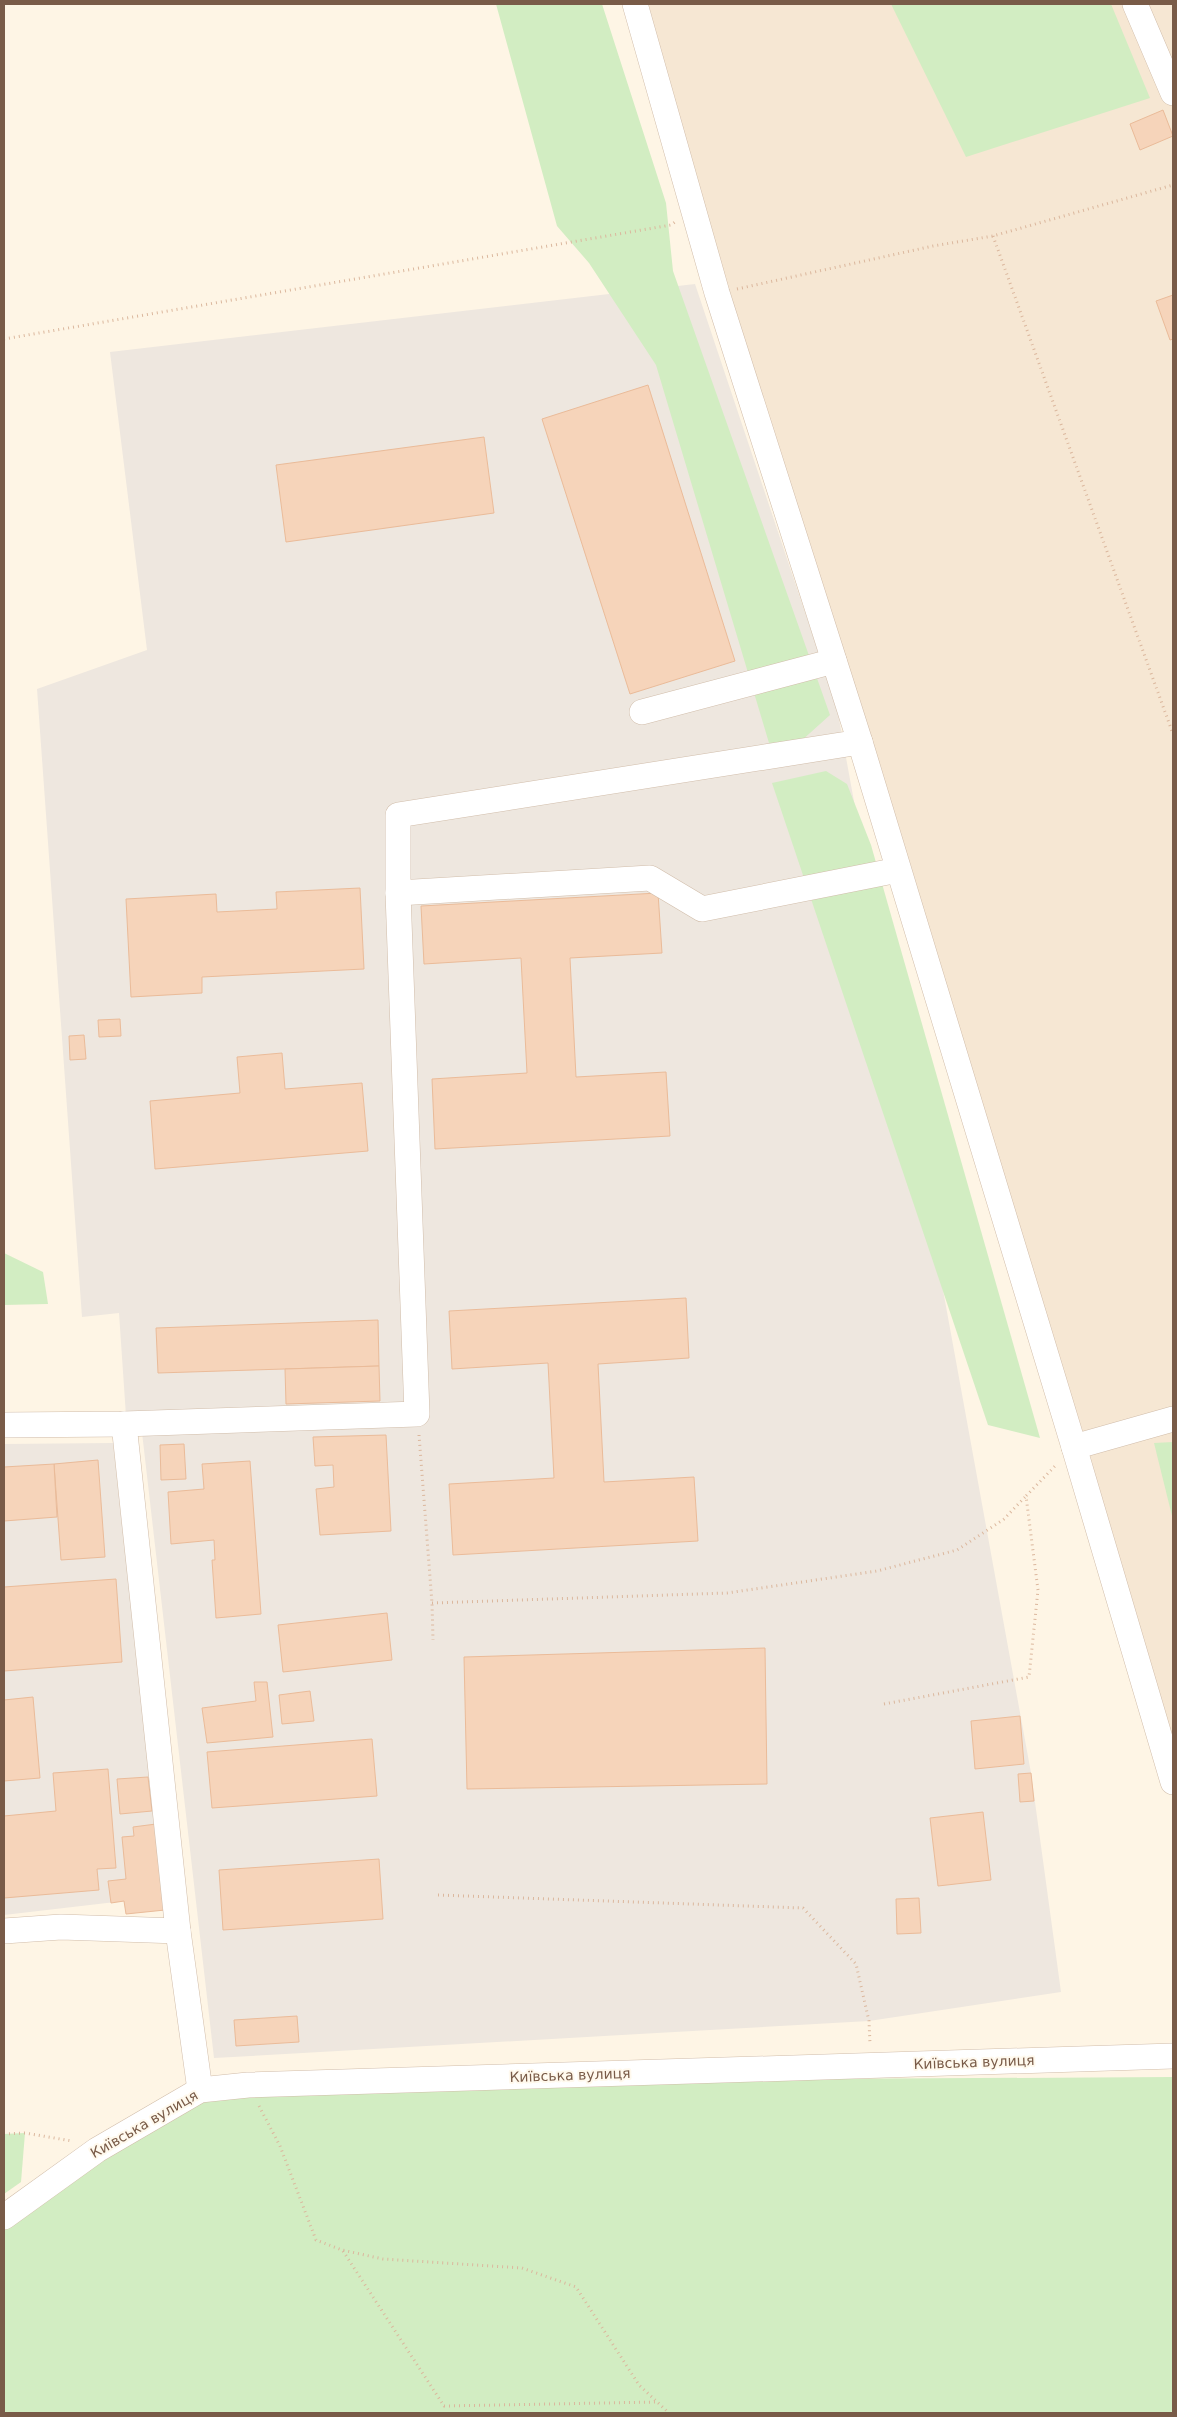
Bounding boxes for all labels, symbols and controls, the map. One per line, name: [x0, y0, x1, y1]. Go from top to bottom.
street label: Київська вулиця: [913, 2052, 1035, 2072]
street label: Київська вулиця: [509, 2065, 631, 2085]
street label: Київська вулиця: [88, 2087, 200, 2161]

